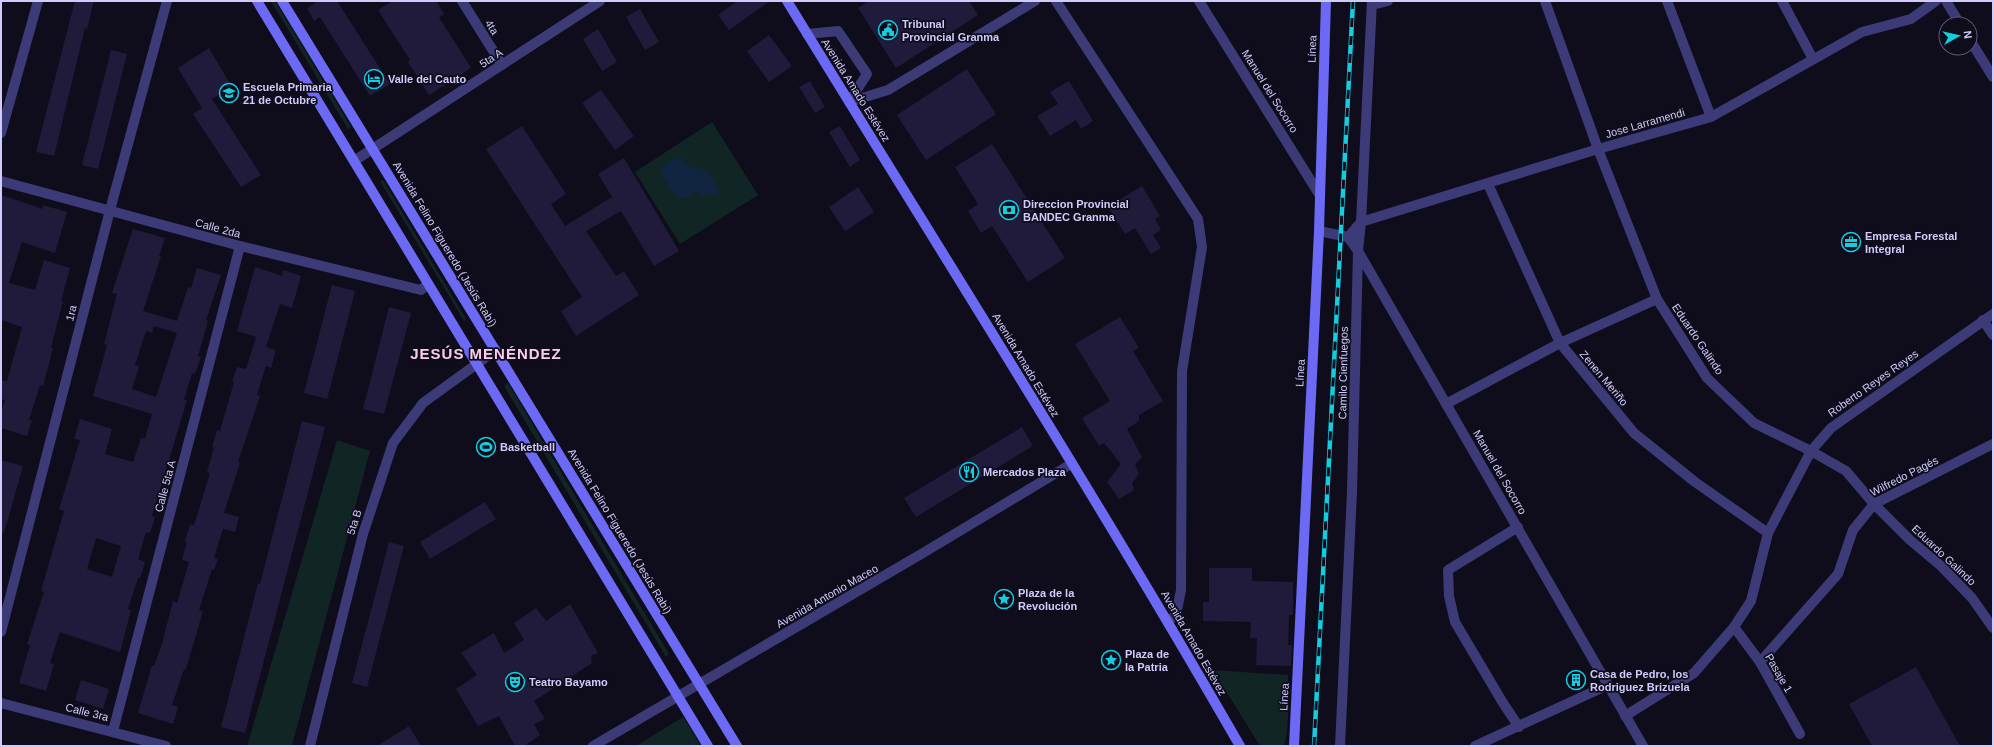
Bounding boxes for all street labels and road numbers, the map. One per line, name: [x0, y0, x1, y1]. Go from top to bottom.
street label: 4ta: [483, 17, 502, 37]
street label: Línea: [1306, 34, 1319, 63]
street label: Avenida Amado Estévez: [819, 36, 893, 144]
street label: 5ta A: [477, 46, 505, 70]
street label: Manuel del Socorro: [1240, 47, 1300, 135]
street label: Jose Larramendi: [1604, 106, 1686, 140]
street label: Avenida Felino Figueredo (Jesús Rabí): [391, 159, 499, 329]
street label: Calle 2da: [194, 216, 243, 240]
street label: Eduardo Galindo: [1670, 301, 1726, 377]
street label: 1ra: [63, 303, 79, 322]
street label: Avenida Amado Estévez: [990, 311, 1062, 419]
street label: Camilo Cienfuegos: [1336, 326, 1350, 420]
street label: Roberto Reyes Reyes: [1825, 347, 1921, 419]
street label: Zenen Meriño: [1578, 348, 1630, 408]
street label: Línea: [1293, 358, 1307, 387]
street label: Manuel del Socorro: [1471, 428, 1529, 516]
street label: Avenida Felino Figueredo (Jesús Rabí): [566, 446, 674, 616]
street label: Wilfredo Pagés: [1868, 453, 1940, 498]
street label: Calle 5ta A: [152, 458, 178, 513]
street label: 5ta B: [345, 508, 363, 536]
street label: Eduardo Galindo: [1910, 522, 1978, 588]
street label: Avenida Antonio Maceo: [774, 562, 880, 630]
street label: Avenida Amado Estévez: [1159, 588, 1229, 698]
street label: Pasaje 1: [1763, 651, 1795, 695]
street label: Línea: [1277, 682, 1291, 711]
street label: Calle 3ra: [64, 701, 111, 723]

